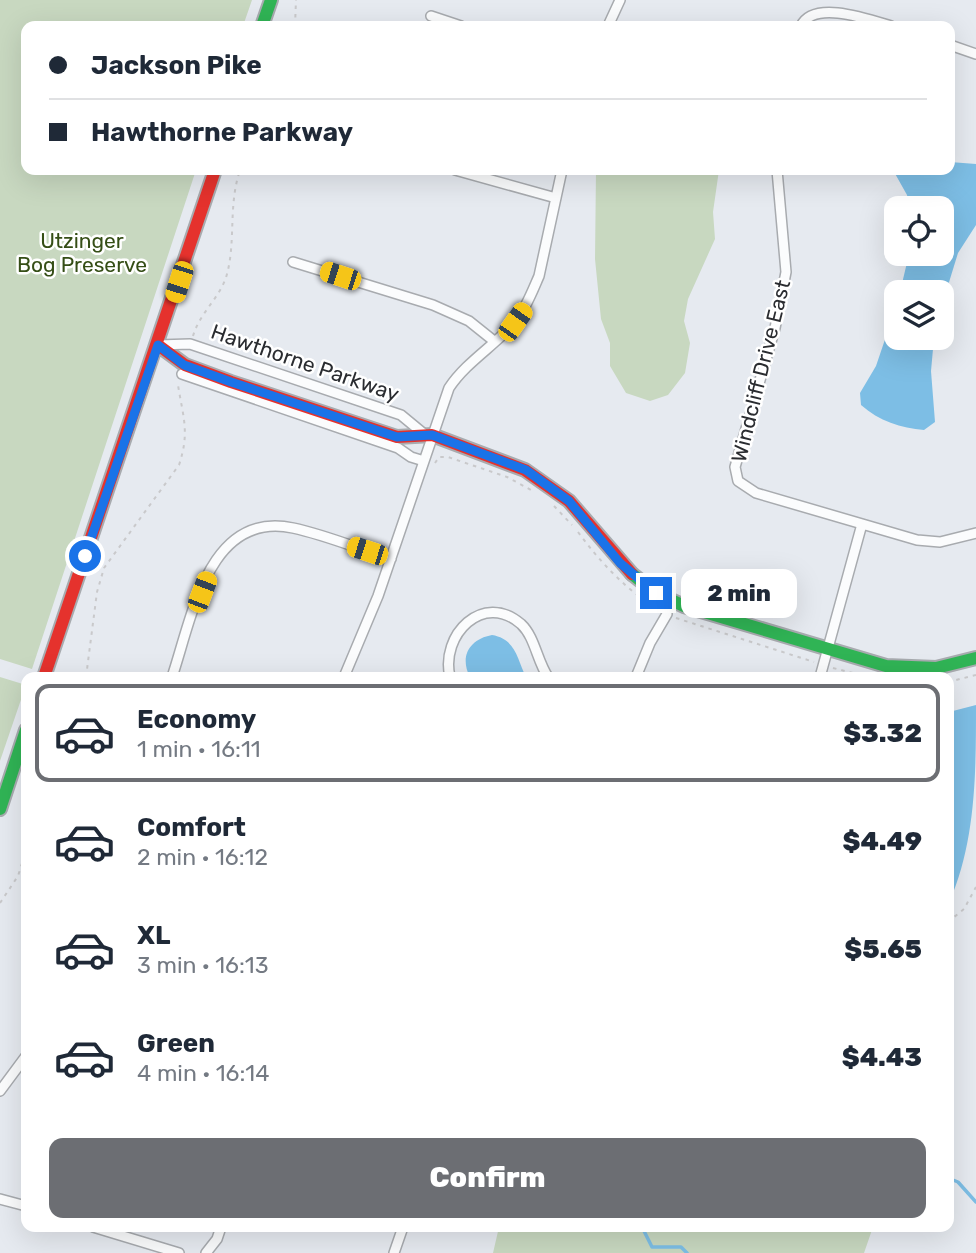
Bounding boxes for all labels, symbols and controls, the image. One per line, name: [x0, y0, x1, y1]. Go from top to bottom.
text: Jackson Pike: [91, 50, 262, 81]
text: Hawthorne Parkway: [91, 117, 353, 148]
map controls: [884, 196, 954, 350]
button: locate: [884, 196, 954, 266]
park label: Utzinger Bog Preserve: [17, 228, 147, 277]
car: [163, 259, 196, 305]
car: [317, 260, 364, 292]
street label: Windcliff Drive East: [726, 277, 795, 465]
button: layers: [884, 280, 954, 350]
car: [495, 299, 536, 345]
street label: Hawthorne Parkway: [208, 319, 403, 407]
car: [344, 535, 391, 567]
route start: [69, 540, 101, 572]
callout: 2 min: [680, 568, 796, 618]
car: [185, 569, 220, 615]
route end: [640, 577, 672, 609]
text: 2 min: [707, 579, 771, 607]
icon: car: [53, 702, 116, 765]
text: Economy: [137, 704, 256, 735]
text: $3.32: [843, 718, 922, 749]
text: 1 min · 16:11: [137, 735, 261, 763]
icon: car: [53, 810, 116, 873]
text: Comfort: [137, 812, 246, 843]
text: $4.49: [842, 826, 922, 857]
text: 2 min · 16:12: [137, 843, 268, 871]
icon: car: [53, 918, 116, 981]
text: XL: [137, 920, 170, 951]
text: $5.65: [844, 934, 922, 965]
text: 3 min · 16:13: [137, 951, 269, 979]
icon: car: [53, 1026, 116, 1089]
text: Green: [137, 1028, 215, 1059]
text: $4.43: [842, 1042, 922, 1073]
text: 4 min · 16:14: [137, 1059, 269, 1087]
button: Confirm: [49, 1138, 926, 1218]

